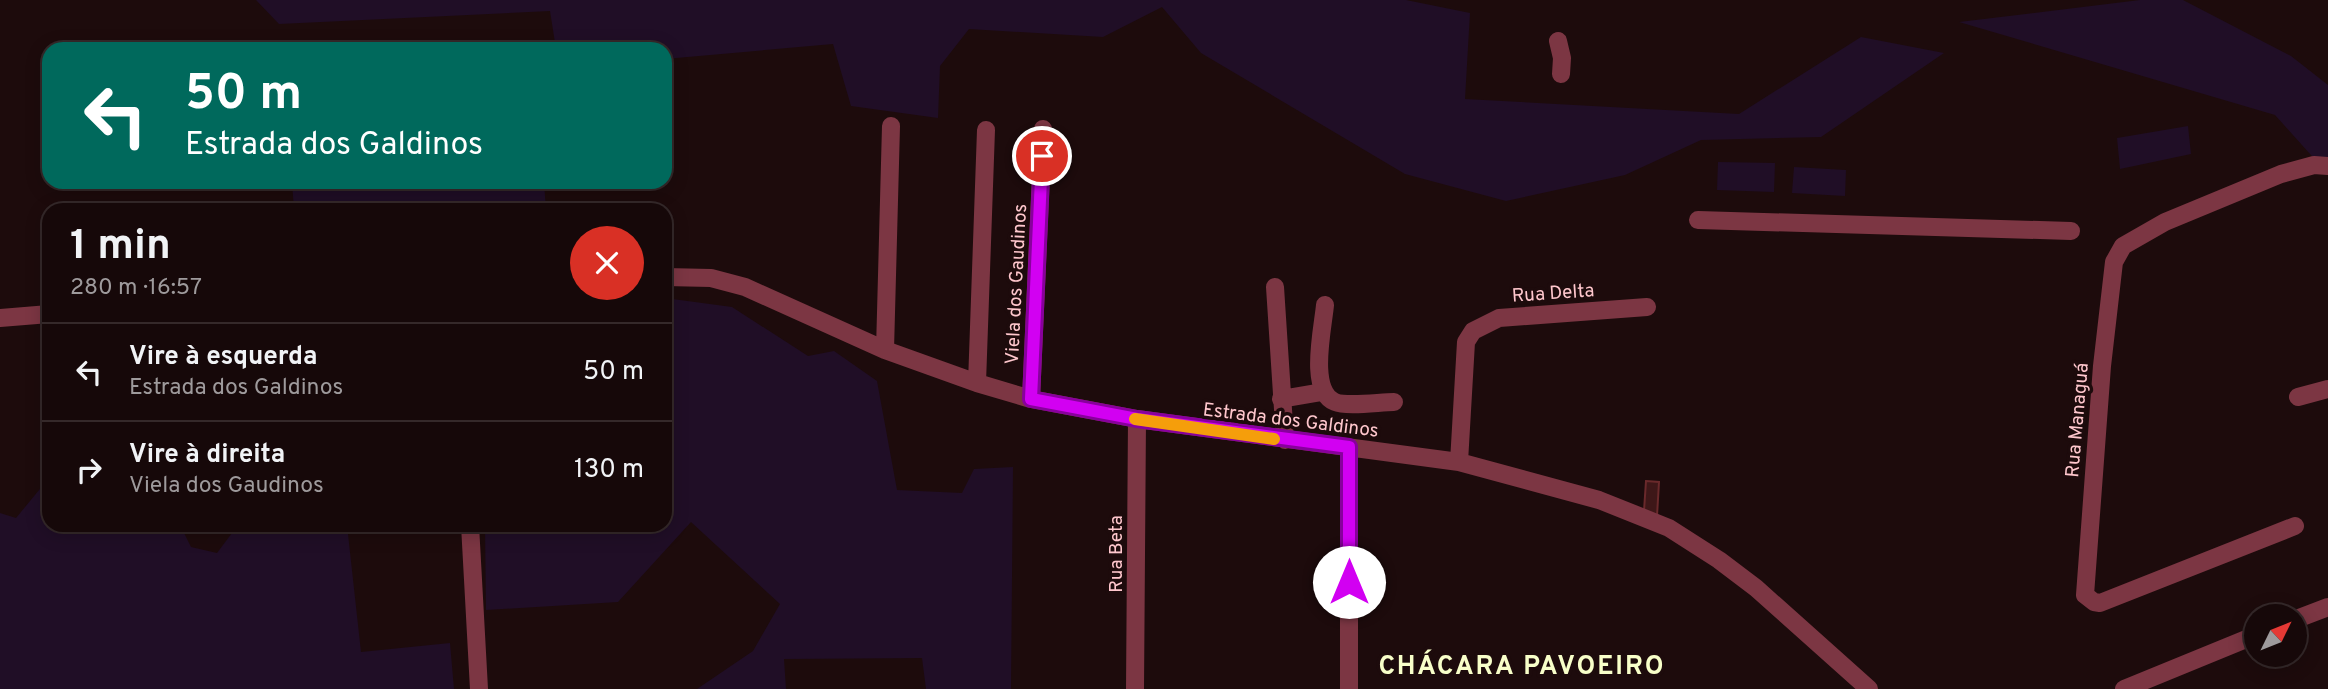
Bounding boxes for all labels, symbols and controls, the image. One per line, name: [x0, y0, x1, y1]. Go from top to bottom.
text: 50 m: [185, 65, 302, 127]
icon: left: [70, 70, 161, 161]
text: Estrada dos Galdinos: [185, 126, 483, 166]
pin: [1012, 126, 1072, 186]
icon: arrive: [1023, 137, 1061, 175]
street label: Viela dos Gaudinos: [1001, 203, 1033, 365]
text: 1 min: [70, 221, 171, 274]
button: close: [570, 226, 644, 300]
text: 280 m · 16:57: [70, 274, 202, 303]
street label: Rua Delta: [1511, 279, 1595, 309]
text: Vire à esquerda: [129, 341, 317, 374]
icon: left: [70, 353, 108, 391]
text: 50 m: [583, 356, 644, 389]
street label: Rua Managuá: [2061, 362, 2095, 479]
text: Estrada dos Galdinos: [129, 374, 343, 403]
street label: Estrada dos Galdinos: [1201, 398, 1380, 444]
text: Vire à direita: [129, 439, 285, 472]
icon: right: [70, 451, 108, 489]
text: 130 m: [574, 454, 644, 487]
text: Viela dos Gaudinos: [129, 472, 324, 501]
street label: Rua Beta: [1105, 515, 1129, 593]
position arrow: [1312, 545, 1386, 619]
north arrow: [2244, 604, 2306, 667]
map controls: [2244, 604, 2307, 667]
district label: CHÁCARA PAVOEIRO: [1378, 649, 1666, 684]

